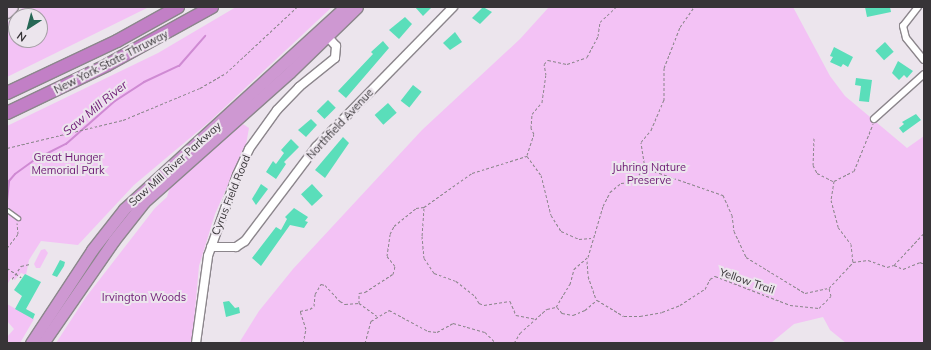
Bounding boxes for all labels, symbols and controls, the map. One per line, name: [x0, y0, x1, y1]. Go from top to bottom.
north arrow: [8, 8, 48, 48]
street label: New York State Thruway: [52, 27, 170, 97]
text: N: [14, 29, 29, 45]
water label: Saw Mill River: [60, 78, 130, 138]
street label: Northfield Avenue: [304, 86, 376, 162]
street label: Saw Mill River Parkway: [126, 119, 224, 209]
park label: Great Hunger Memorial Park: [31, 151, 105, 177]
street label: Cyrus Field Road: [209, 153, 253, 237]
park label: Juhring Nature Preserve: [612, 161, 686, 187]
street label: Yellow Trail: [718, 265, 776, 297]
park label: Irvington Woods: [102, 290, 186, 304]

